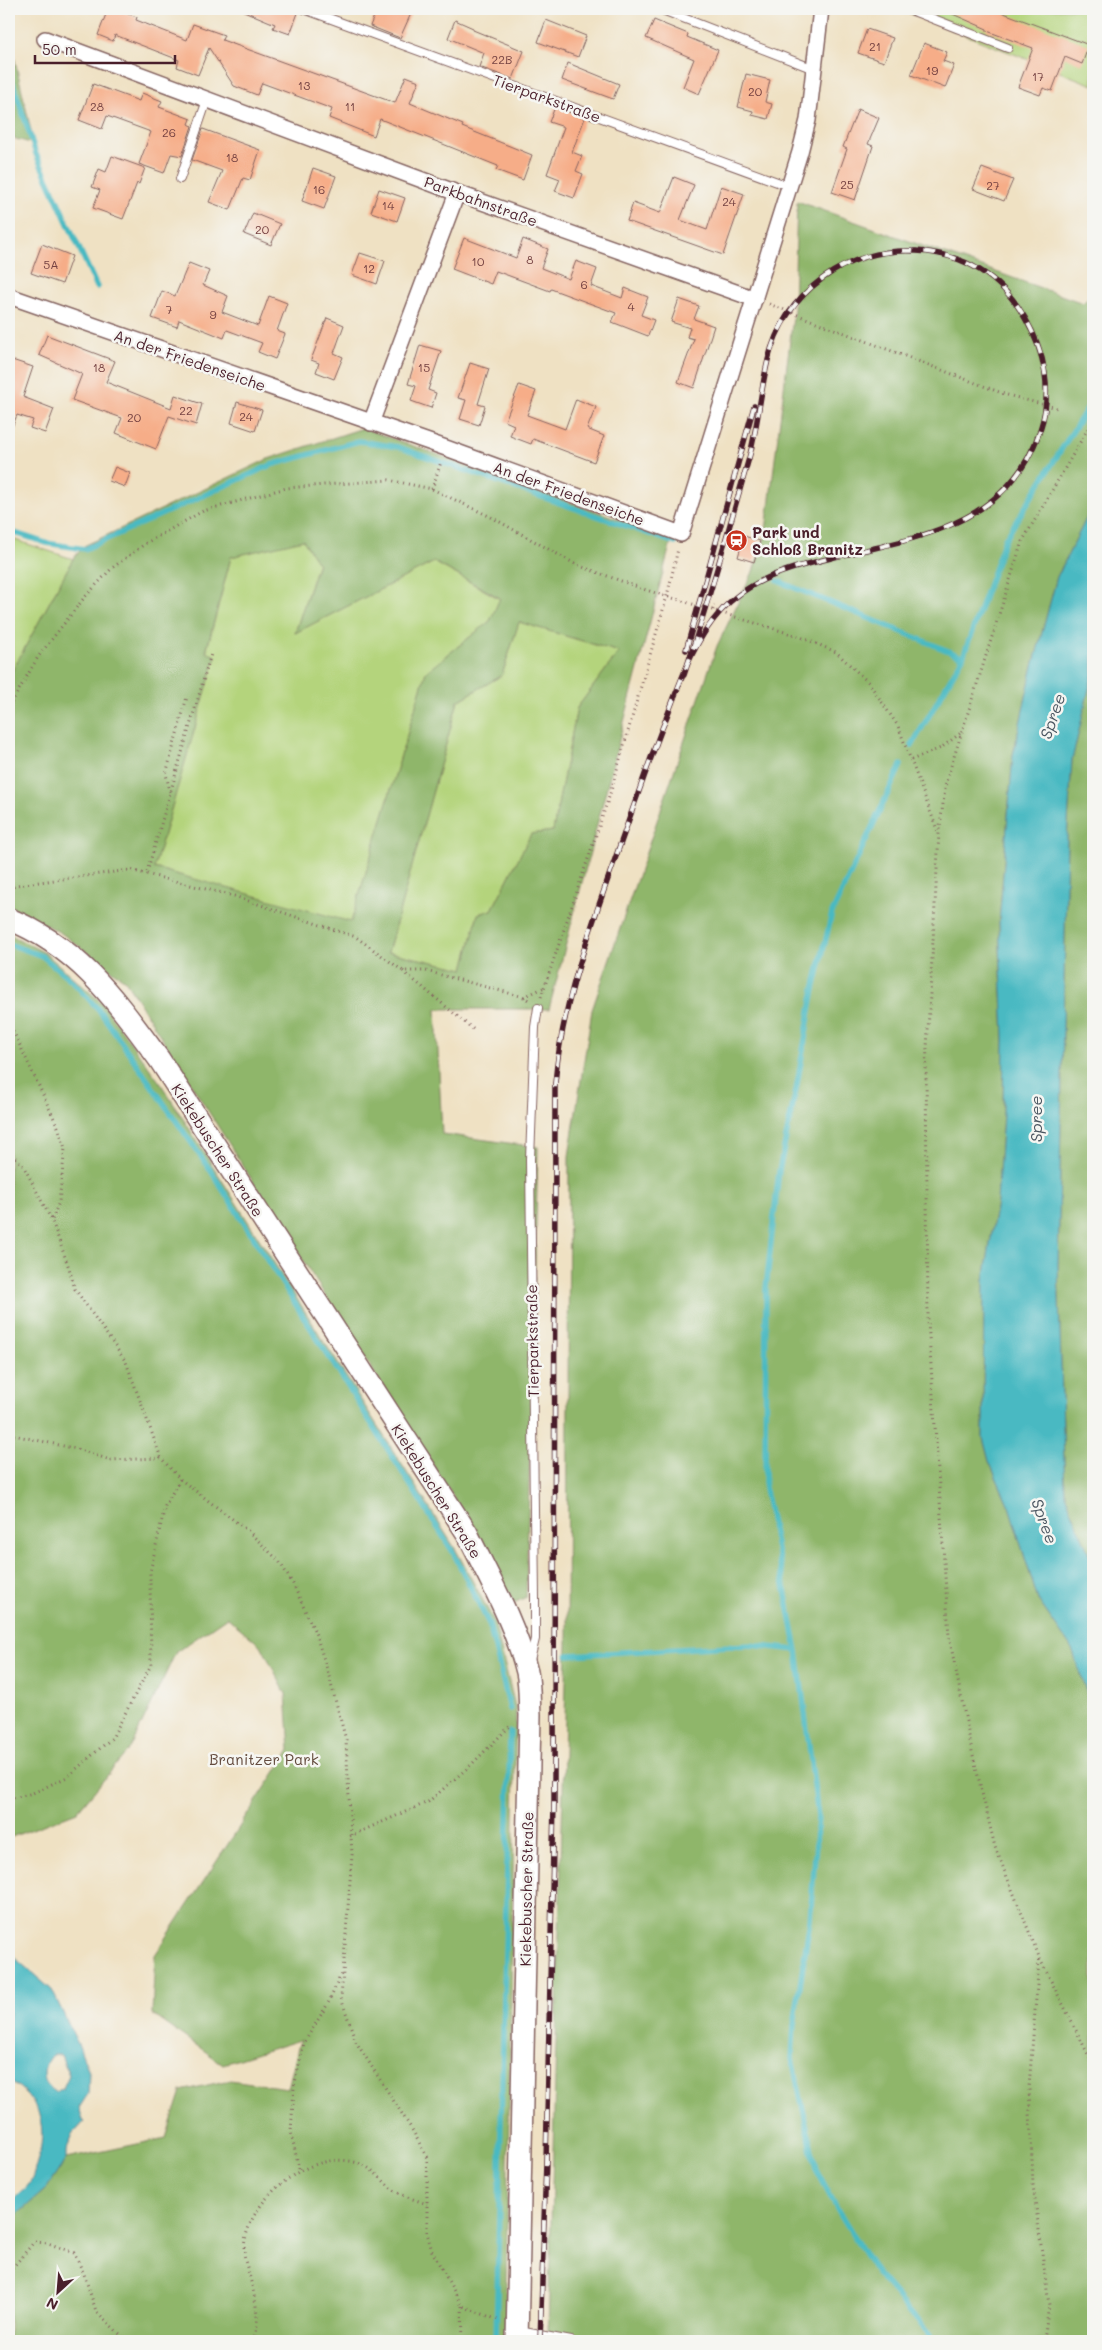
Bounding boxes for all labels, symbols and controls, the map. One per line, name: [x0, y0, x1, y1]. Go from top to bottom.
scale bar: [35, 32, 175, 64]
house number: 21: [869, 38, 881, 54]
text: 50 m: [42, 39, 77, 59]
house number: 22B: [492, 51, 512, 67]
house number: 19: [926, 62, 938, 78]
house number: 17: [1032, 68, 1044, 84]
street label: Tierparkstraße: [490, 69, 604, 127]
house number: 13: [298, 77, 310, 93]
house number: 20: [748, 83, 763, 99]
house number: 28: [90, 98, 104, 114]
house number: 11: [345, 98, 355, 114]
house number: 26: [162, 124, 176, 140]
house number: 18: [226, 149, 238, 165]
street label: Parkbahnstraße: [422, 171, 540, 231]
house number: 25: [840, 176, 854, 192]
house number: 27: [986, 177, 1000, 193]
house number: 16: [313, 181, 325, 197]
house number: 24: [722, 193, 736, 209]
house number: 14: [382, 197, 394, 213]
house number: 20: [255, 221, 270, 237]
house number: 8: [526, 251, 534, 267]
house number: 10: [472, 253, 485, 269]
house number: 5A: [43, 256, 59, 272]
house number: 12: [363, 260, 375, 276]
house number: 6: [580, 276, 588, 292]
house number: 4: [627, 298, 635, 314]
house number: 7: [166, 301, 173, 317]
house number: 9: [209, 306, 217, 322]
street label: An der Friedenseiche: [111, 325, 269, 395]
house number: 18: [93, 359, 105, 375]
house number: 15: [418, 359, 430, 375]
house number: 22: [179, 402, 193, 418]
house number: 24: [239, 408, 253, 424]
house number: 20: [127, 409, 142, 425]
street label: An der Friedenseiche: [491, 456, 647, 530]
place label: Park und Schloß Branitz: [752, 522, 864, 559]
station icon: Park und Schloß Branitz: [724, 529, 748, 553]
water label: Spree: [1034, 690, 1070, 742]
street label: Kiekebuscher Straße: [167, 1080, 269, 1220]
water label: Spree: [1025, 1096, 1046, 1142]
street label: Tierparkstraße: [521, 1284, 543, 1398]
street label: Kiekebuscher Straße: [387, 1420, 487, 1562]
water label: Spree: [1027, 1495, 1063, 1547]
park label: Branitzer Park: [209, 1749, 319, 1769]
street label: Kiekebuscher Straße: [515, 1811, 537, 1967]
north arrow: [32, 2268, 82, 2318]
text: N: [43, 2293, 61, 2315]

